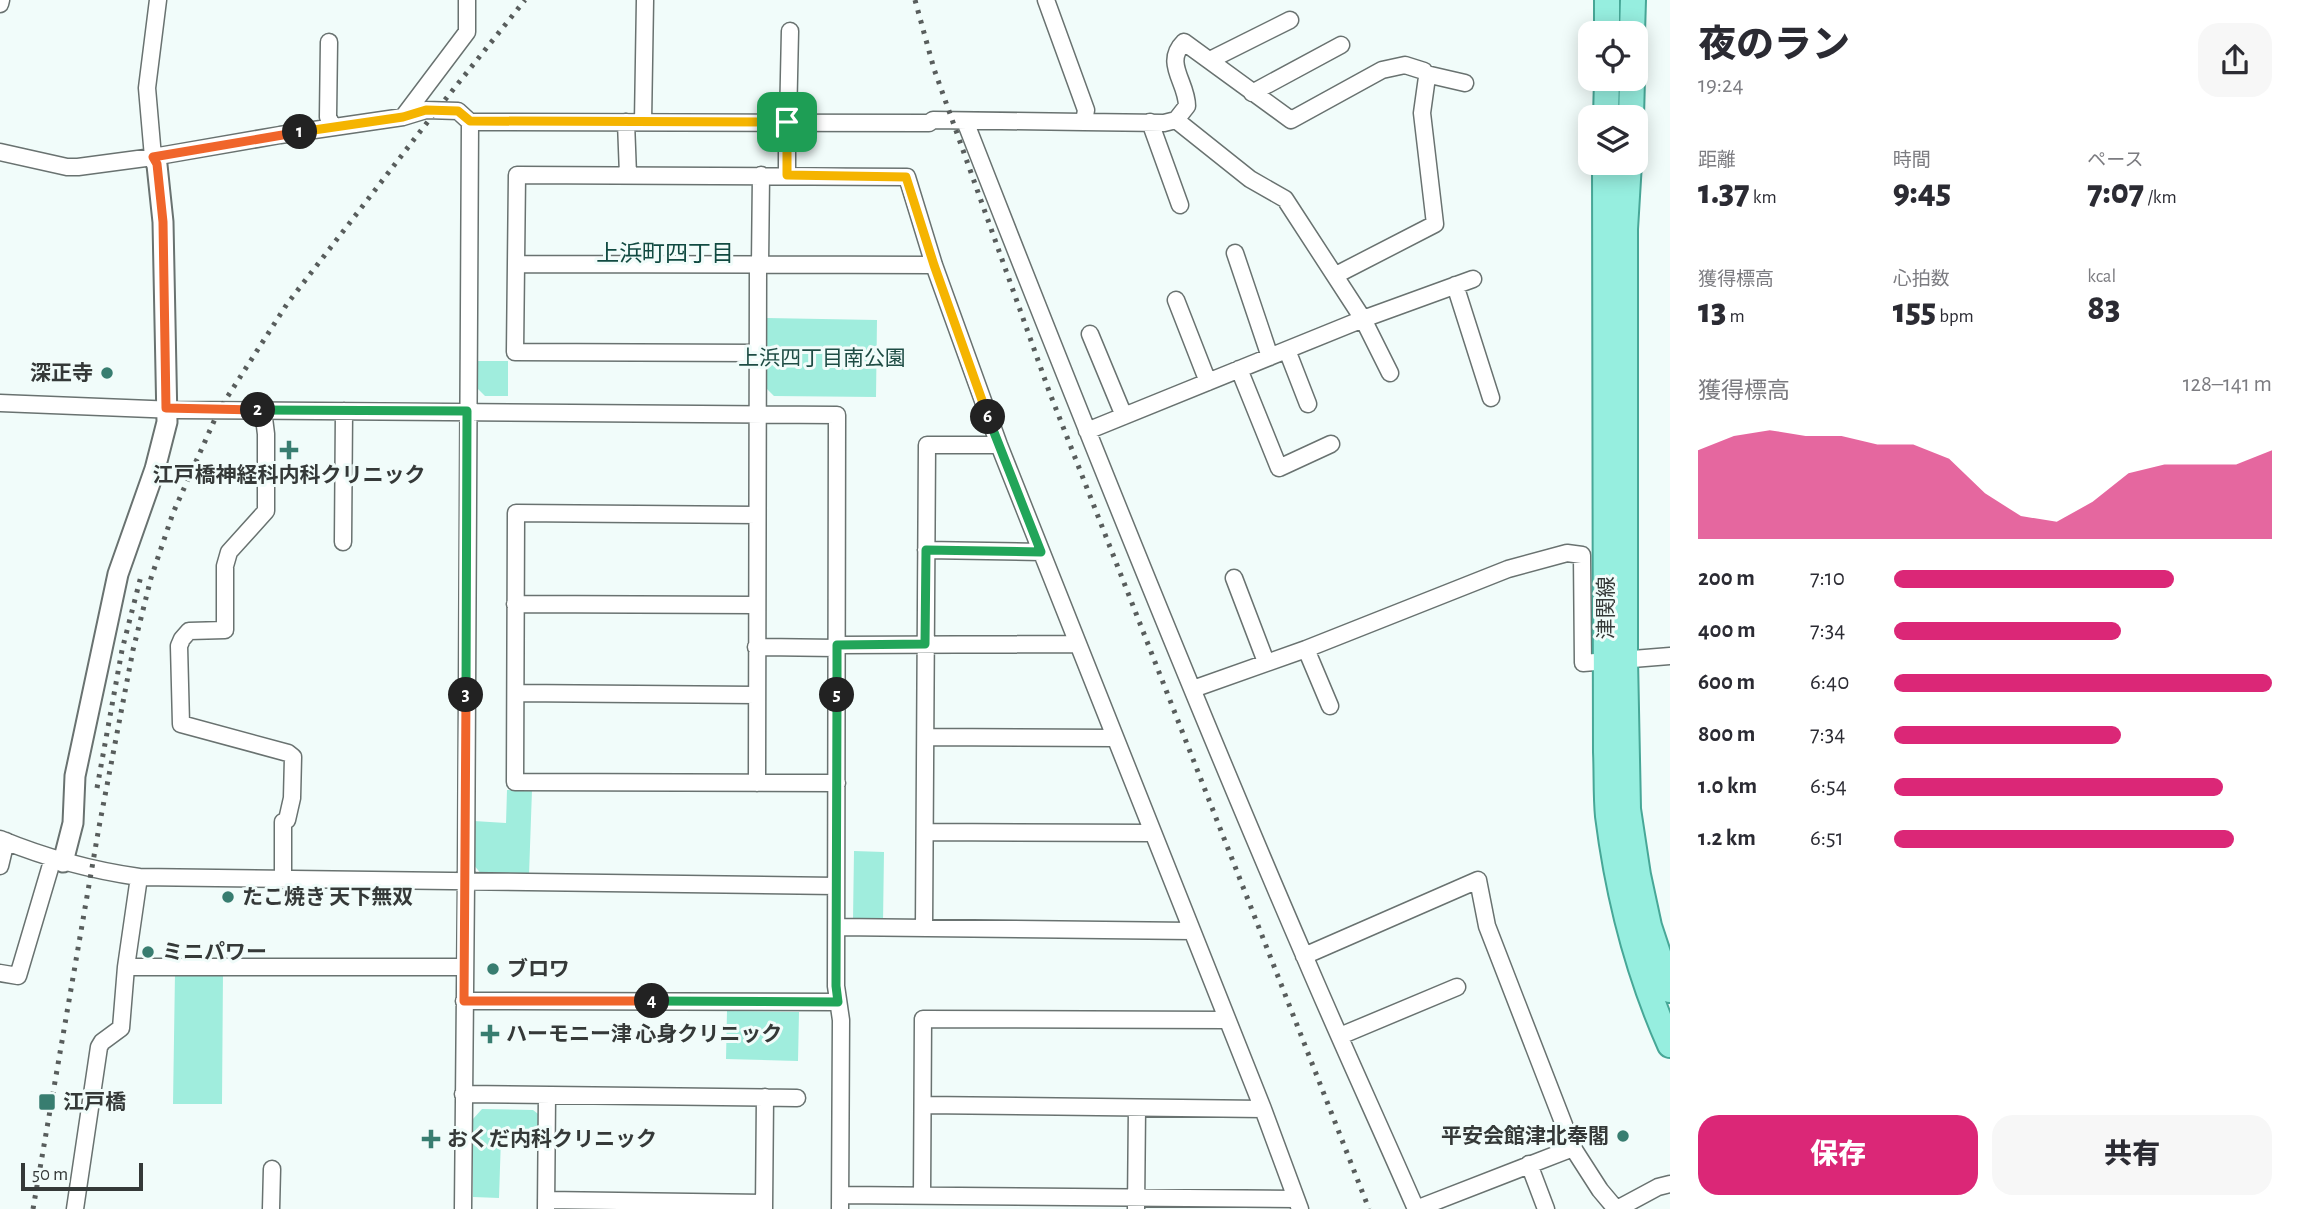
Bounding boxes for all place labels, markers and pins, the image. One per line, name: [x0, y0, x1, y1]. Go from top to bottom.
pin: [757, 92, 817, 152]
pin: 1: [282, 114, 318, 150]
place label: 深正寺: [30, 362, 93, 384]
marker: 深正寺: [99, 365, 115, 381]
pin: 2: [240, 392, 276, 428]
pin: 6: [970, 400, 1006, 434]
marker: 江戸橋神経科内科クリニック: [279, 440, 299, 460]
place label: 江戸橋神経科内科クリニック: [153, 463, 426, 486]
pin: 3: [448, 678, 484, 712]
pin: 5: [820, 678, 854, 712]
place label: たこ焼き 天下無双: [242, 886, 413, 908]
marker: たこ焼き 天下無双: [220, 889, 236, 905]
place label: ミニパワー: [162, 941, 267, 963]
marker: ミニパワー: [140, 944, 156, 960]
place label: ブロワ: [507, 957, 570, 980]
marker: ブロワ: [485, 961, 501, 977]
pin: 4: [634, 984, 670, 1018]
place label: ハーモニー津 心身クリニック: [506, 1022, 782, 1045]
marker: ハーモニー津 心身クリニック: [480, 1024, 500, 1044]
place label: 江戸橋: [63, 1091, 126, 1113]
marker: 江戸橋: [37, 1092, 57, 1112]
place label: 平安会館津北奉閣: [1441, 1125, 1609, 1147]
place label: おくだ内科クリニック: [447, 1128, 657, 1150]
marker: 平安会館津北奉閣: [1615, 1128, 1631, 1144]
marker: おくだ内科クリニック: [421, 1129, 441, 1149]

